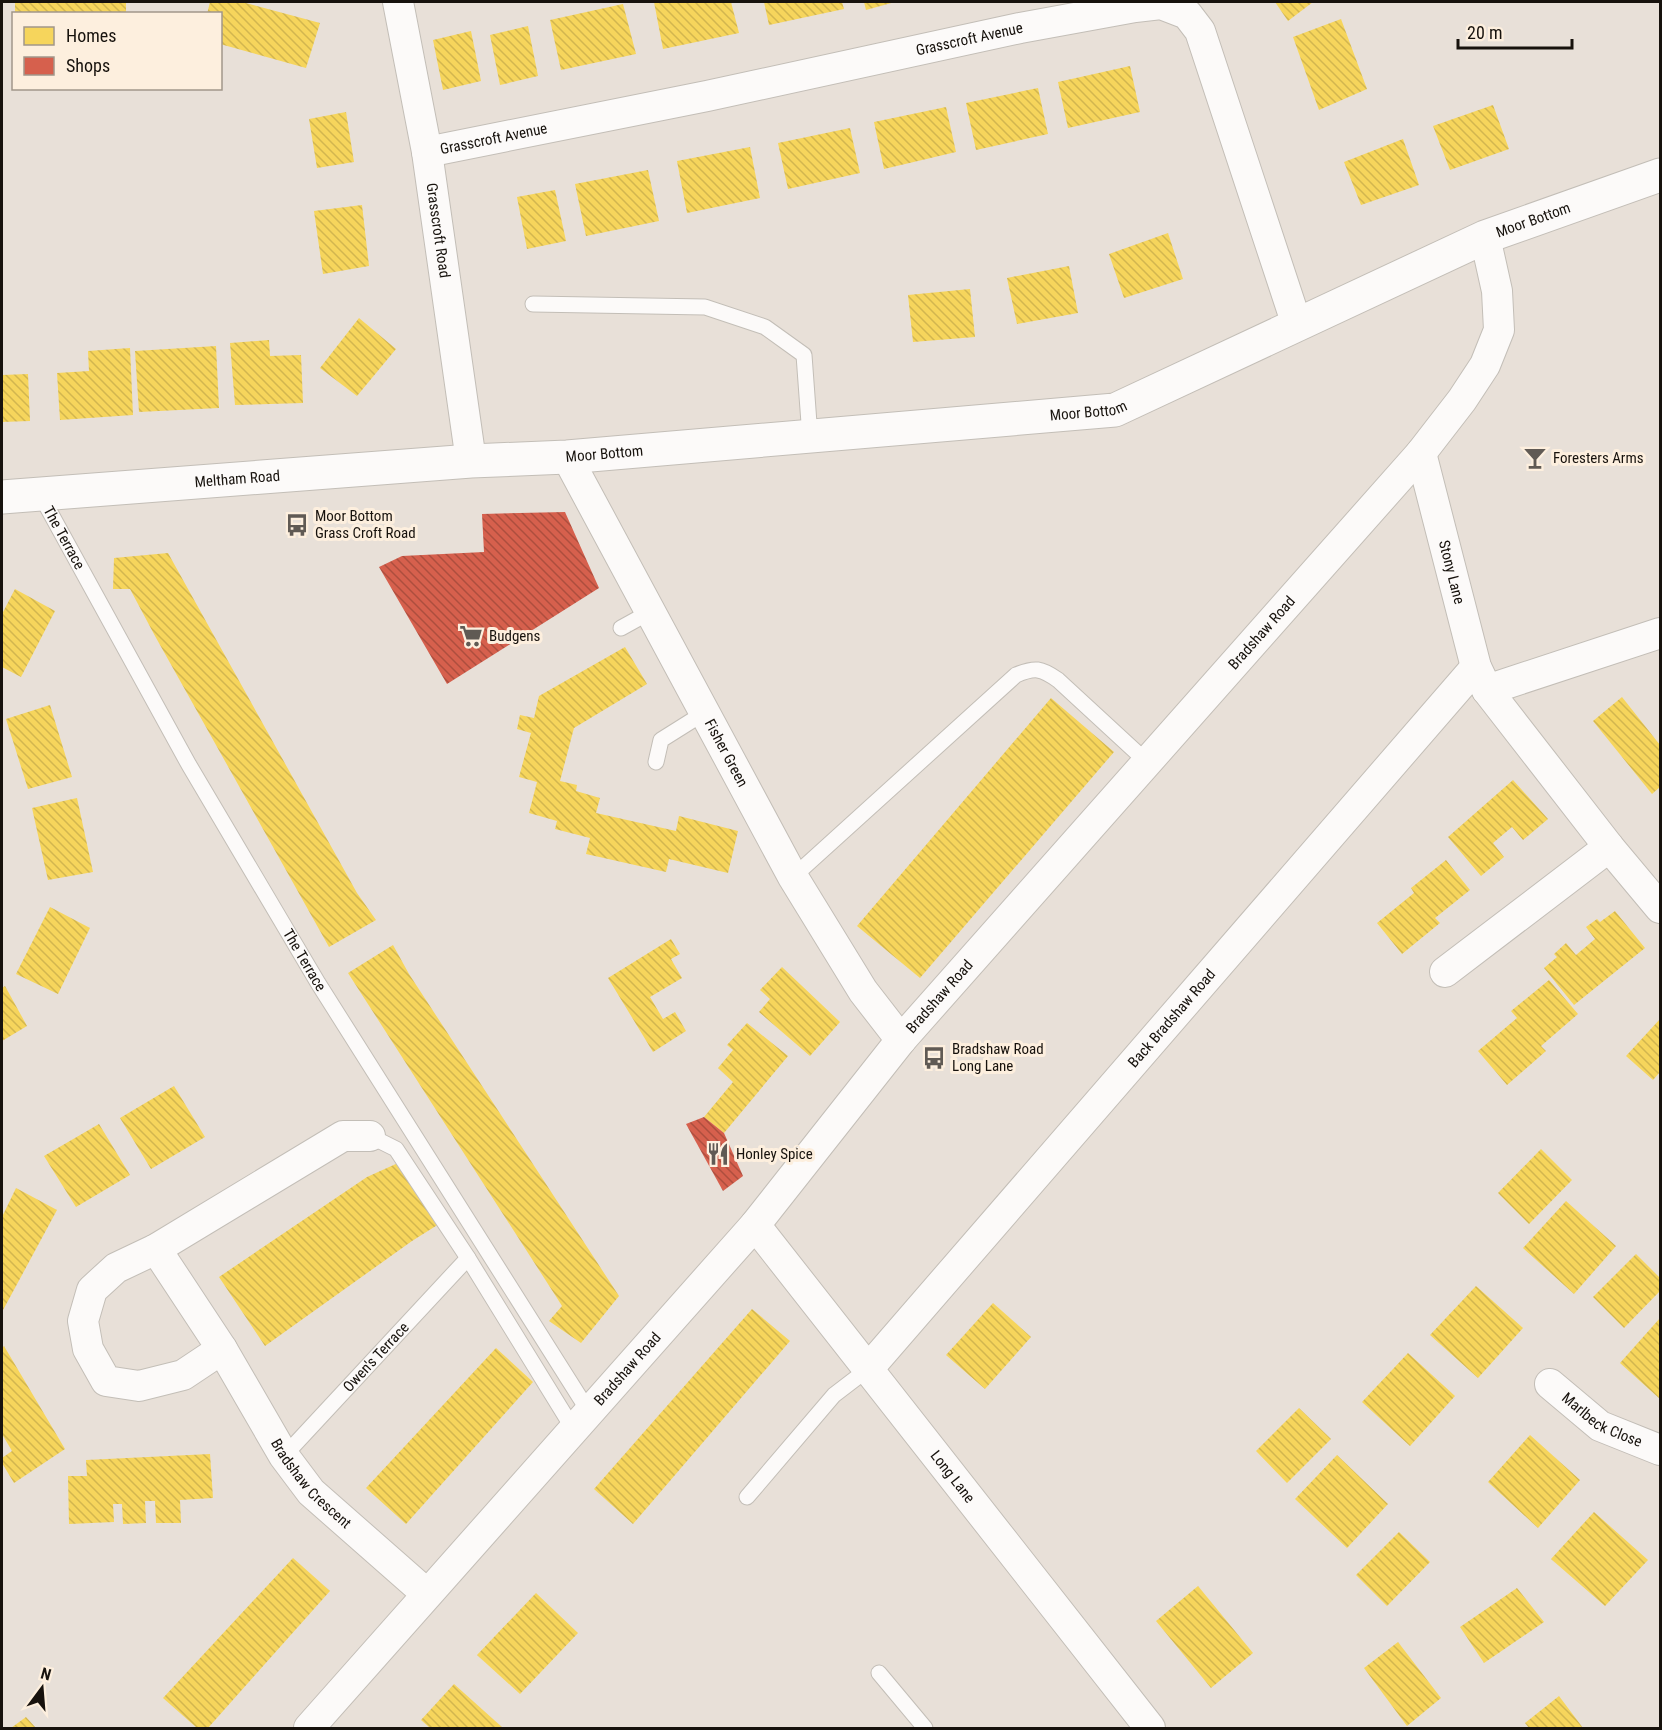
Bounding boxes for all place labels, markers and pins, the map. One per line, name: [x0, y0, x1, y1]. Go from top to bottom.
bar icon: Foresters Arms: [1522, 445, 1548, 471]
place label: Foresters Arms: [1553, 449, 1644, 467]
place label: Moor Bottom Grass Croft Road: [315, 507, 416, 542]
bus stop icon: Moor Bottom Grass Croft Road: [284, 512, 310, 538]
supermarket icon: Budgens: [458, 623, 484, 649]
place label: Budgens: [489, 627, 541, 645]
place label: Bradshaw Road Long Lane: [952, 1040, 1044, 1075]
bus stop icon: Bradshaw Road Long Lane: [921, 1045, 947, 1071]
restaurant icon: Honley Spice: [705, 1141, 731, 1167]
place label: Honley Spice: [736, 1145, 813, 1163]

